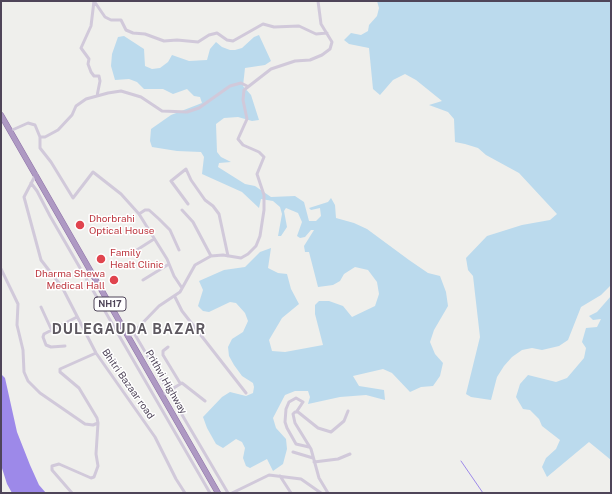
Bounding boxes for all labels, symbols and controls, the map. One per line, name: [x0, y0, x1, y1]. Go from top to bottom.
place label: Dhorbrahi Optical House: [89, 213, 154, 236]
marker: Dhorbrahi Optical House: [74, 219, 86, 231]
place label: Family Healt Clinic: [110, 247, 164, 270]
marker: Family Healt Clinic: [95, 253, 107, 265]
place label: Dharma Shewa Medical Hall: [35, 268, 105, 292]
marker: Dharma Shewa Medical Hall: [108, 274, 120, 286]
road number: NH17: [94, 297, 126, 311]
district label: DULEGAUDA BAZAR: [52, 322, 206, 338]
street label: Bhitri Bazaar road: [99, 347, 157, 421]
street label: Prithvi Highway: [143, 348, 189, 416]

